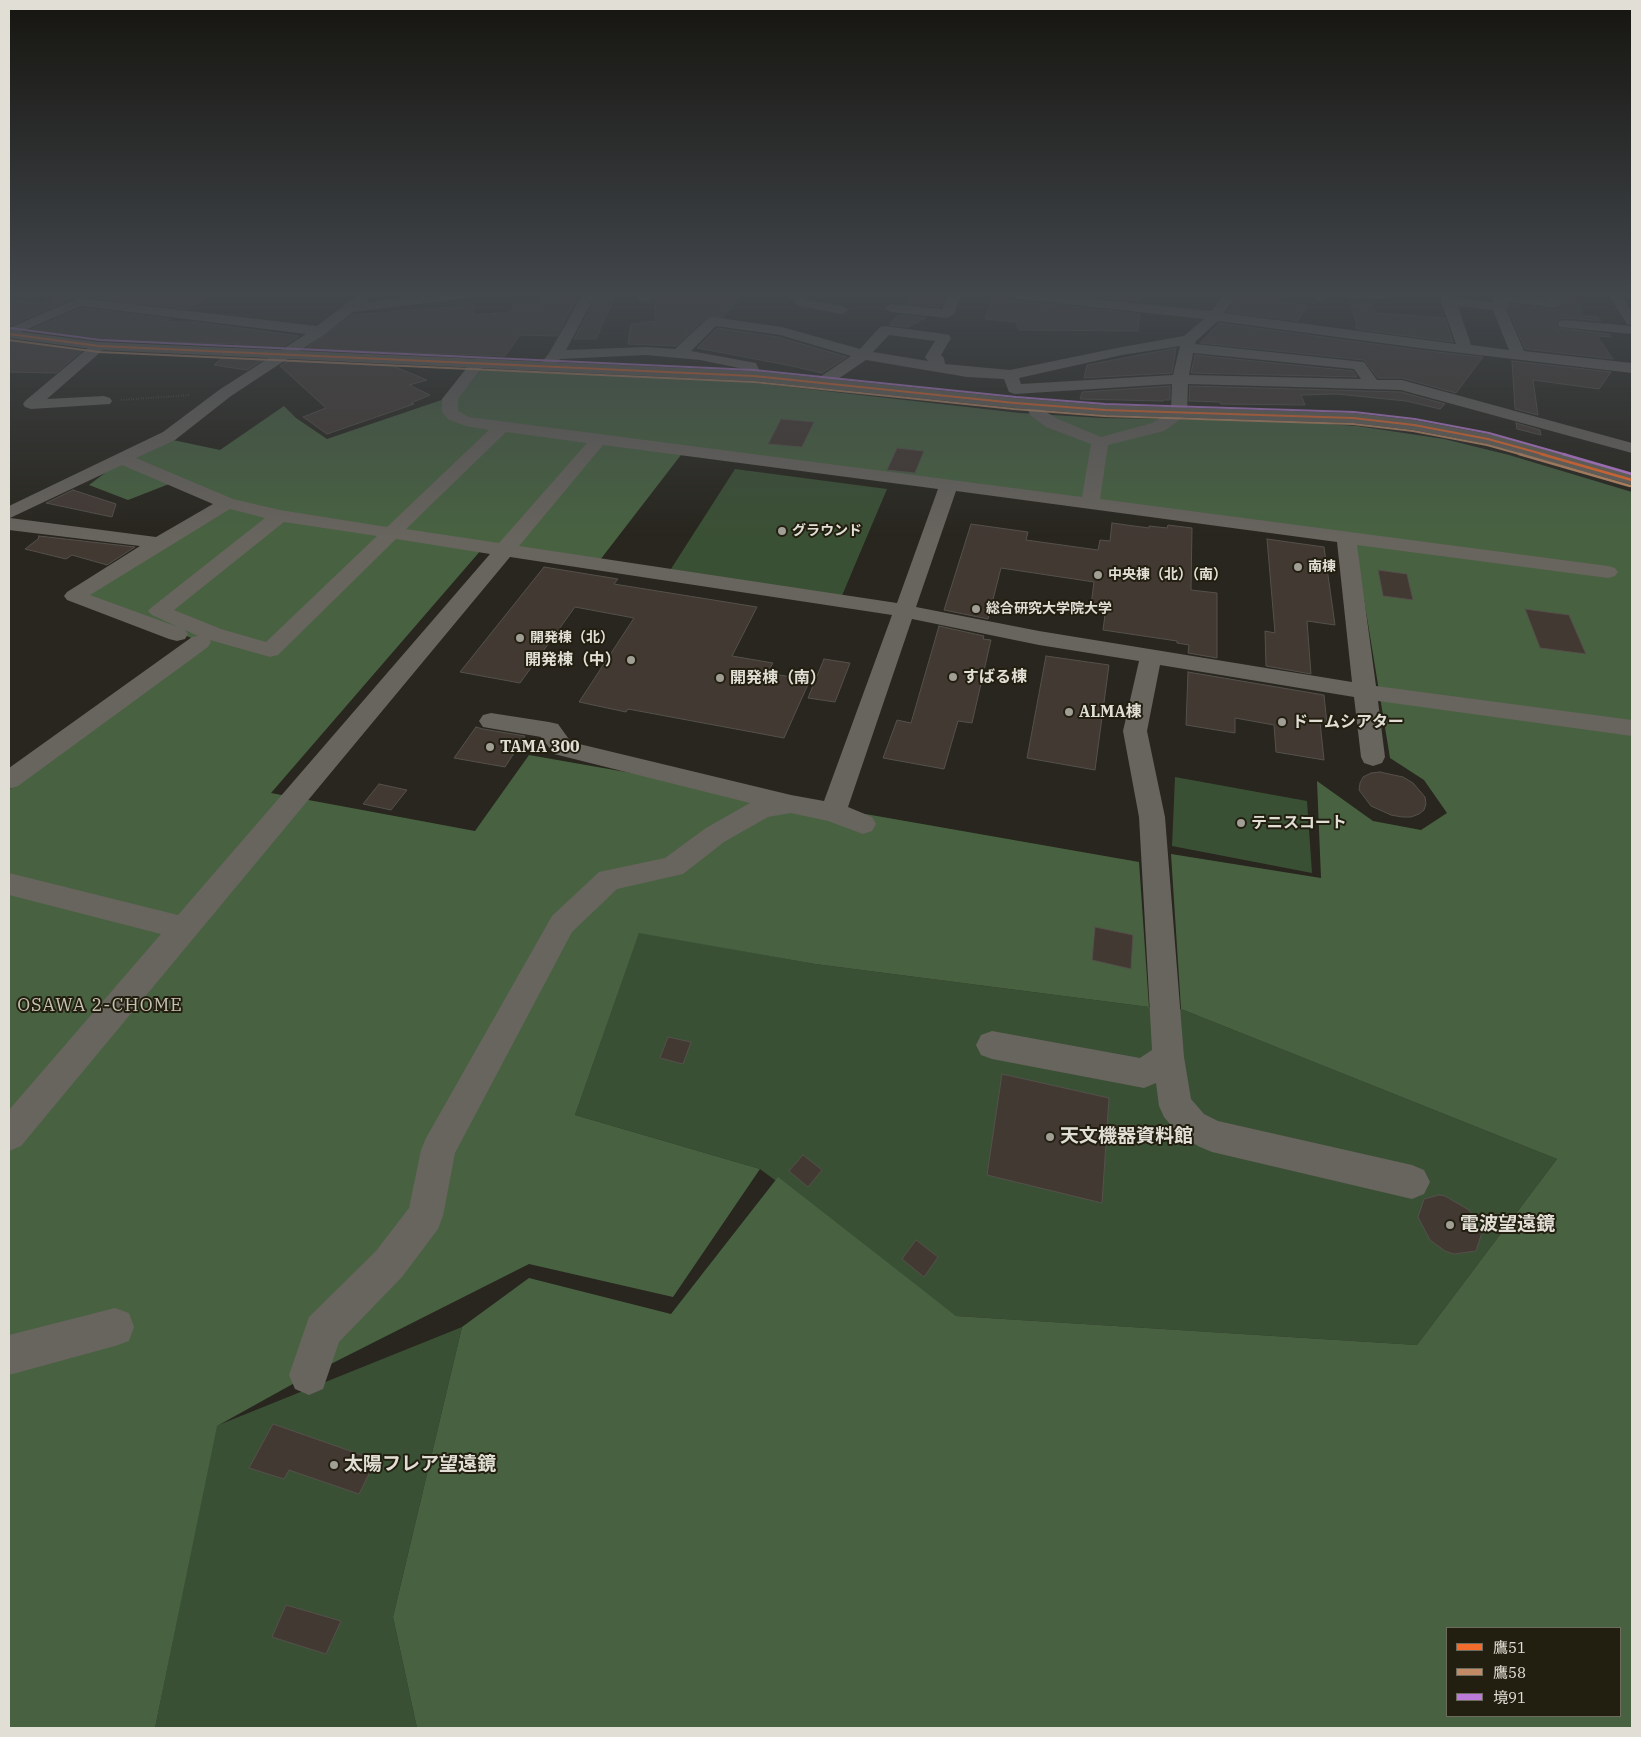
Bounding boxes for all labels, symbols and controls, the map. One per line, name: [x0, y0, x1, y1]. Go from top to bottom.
place label: グラウンド: [792, 523, 862, 539]
marker: グラウンド: [776, 525, 788, 537]
place label: 南棟: [1308, 559, 1336, 575]
marker: 南棟: [1292, 561, 1304, 573]
place label: 中央棟（北）（南）: [1108, 567, 1227, 583]
marker: 中央棟（北）（南）: [1092, 569, 1104, 581]
place label: 総合研究大学院大学: [986, 601, 1112, 617]
marker: 総合研究大学院大学: [970, 603, 982, 615]
place label: 開発棟（北）: [530, 630, 614, 646]
marker: 開発棟（北）: [514, 632, 526, 644]
place label: 開発棟（中）: [525, 650, 621, 670]
marker: 開発棟（中）: [625, 654, 637, 666]
place label: すばる棟: [963, 667, 1027, 687]
place label: 開発棟（南）: [730, 668, 826, 688]
marker: すばる棟: [947, 671, 959, 683]
marker: 開発棟（南）: [714, 672, 726, 684]
place label: ALMA棟: [1079, 702, 1142, 722]
marker: ALMA棟: [1063, 706, 1075, 718]
place label: ドームシアター: [1292, 712, 1404, 732]
marker: ドームシアター: [1276, 716, 1288, 728]
place label: TAMA 300: [500, 737, 580, 757]
marker: TAMA 300: [484, 741, 496, 753]
place label: テニスコート: [1251, 813, 1347, 833]
marker: テニスコート: [1235, 817, 1247, 829]
district label: OSAWA 2-CHOME: [16, 995, 184, 1017]
place label: 天文機器資料館: [1060, 1126, 1193, 1148]
marker: 天文機器資料館: [1044, 1131, 1056, 1143]
place label: 電波望遠鏡: [1460, 1214, 1555, 1236]
marker: 電波望遠鏡: [1444, 1219, 1456, 1231]
place label: 太陽フレア望遠鏡: [344, 1454, 496, 1476]
marker: 太陽フレア望遠鏡: [328, 1459, 340, 1471]
legend: [1446, 1627, 1621, 1717]
text: 鷹51: [1493, 1638, 1526, 1657]
text: 鷹58: [1493, 1663, 1526, 1682]
text: 境91: [1493, 1688, 1526, 1707]

